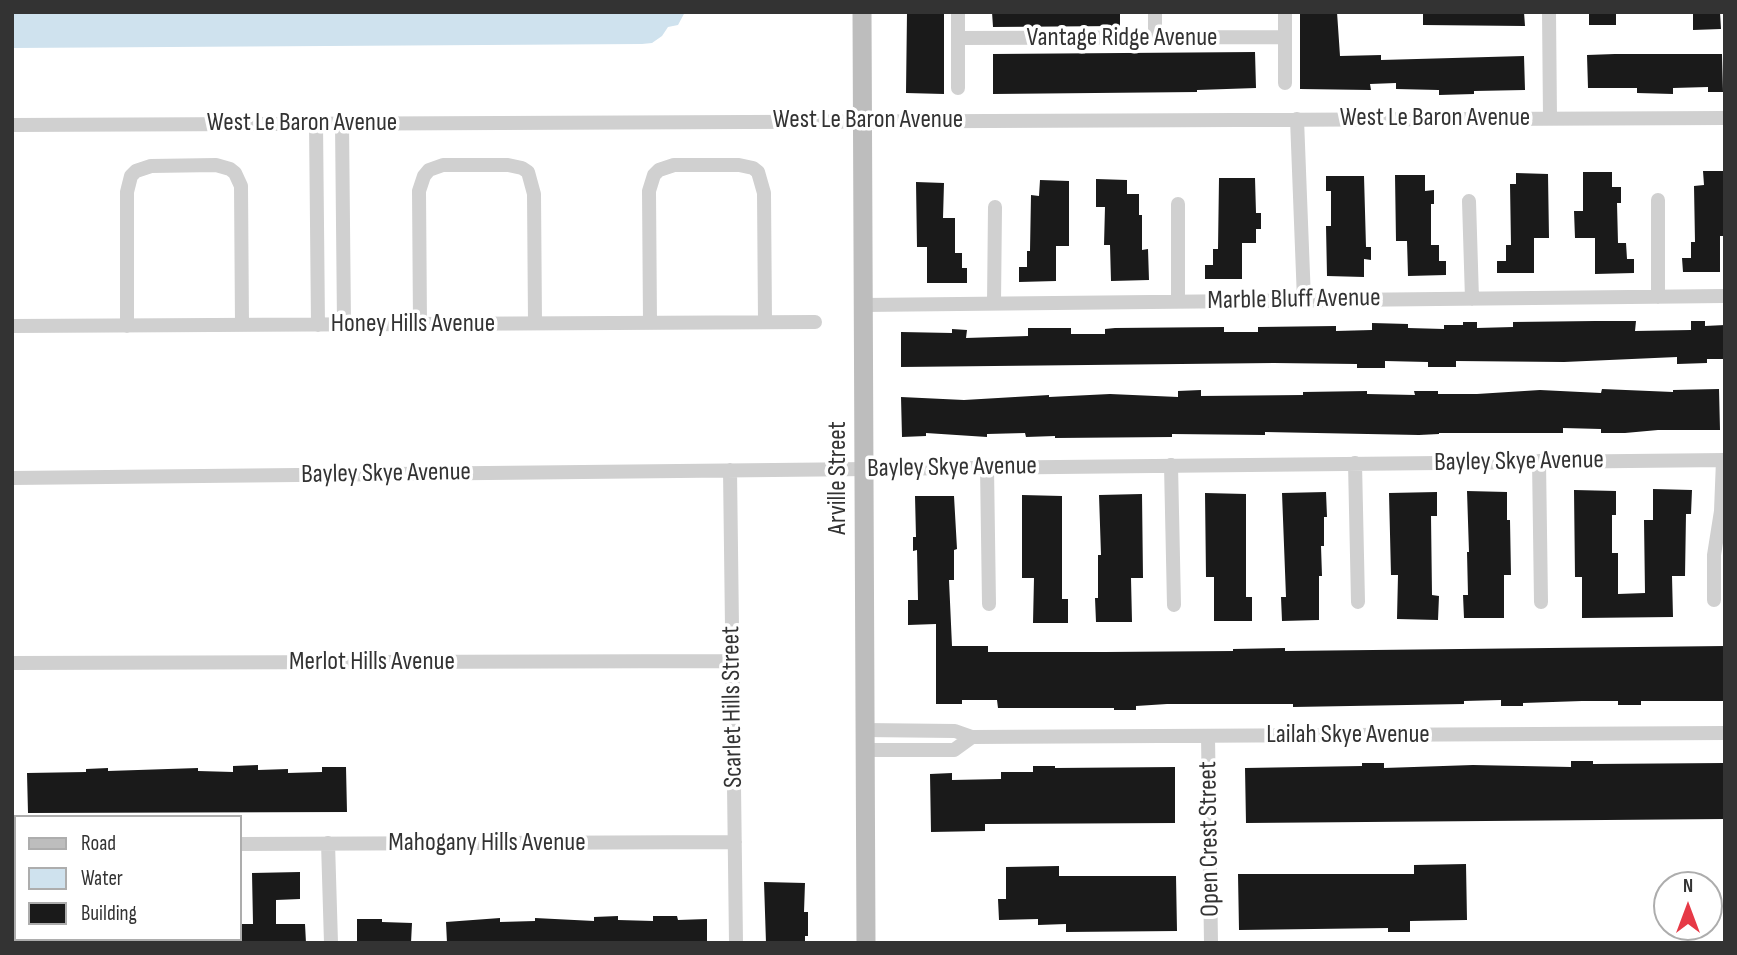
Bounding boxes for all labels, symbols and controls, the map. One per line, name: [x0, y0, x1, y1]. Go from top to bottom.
street label: Vantage Ridge Avenue: [1027, 22, 1217, 54]
street label: West Le Baron Avenue: [1340, 102, 1530, 134]
street label: West Le Baron Avenue: [773, 104, 963, 136]
street label: West Le Baron Avenue: [207, 107, 397, 139]
street label: Marble Bluff Avenue: [1207, 283, 1381, 317]
street label: Honey Hills Avenue: [331, 308, 495, 340]
street label: Arville Street: [822, 421, 854, 535]
street label: Bayley Skye Avenue: [1434, 445, 1604, 479]
street label: Bayley Skye Avenue: [867, 451, 1037, 485]
street label: Bayley Skye Avenue: [301, 457, 471, 491]
street label: Scarlet Hills Street: [716, 626, 750, 788]
street label: Merlot Hills Avenue: [289, 646, 455, 678]
street label: Lailah Skye Avenue: [1266, 719, 1430, 751]
street label: Open Crest Street: [1193, 761, 1227, 917]
legend: [14, 815, 242, 941]
street label: Mahogany Hills Avenue: [388, 827, 586, 859]
text: Road: [81, 831, 116, 856]
text: Water: [81, 866, 123, 891]
north arrow: [1653, 871, 1723, 941]
text: N: [1683, 875, 1693, 898]
text: Building: [81, 901, 137, 926]

